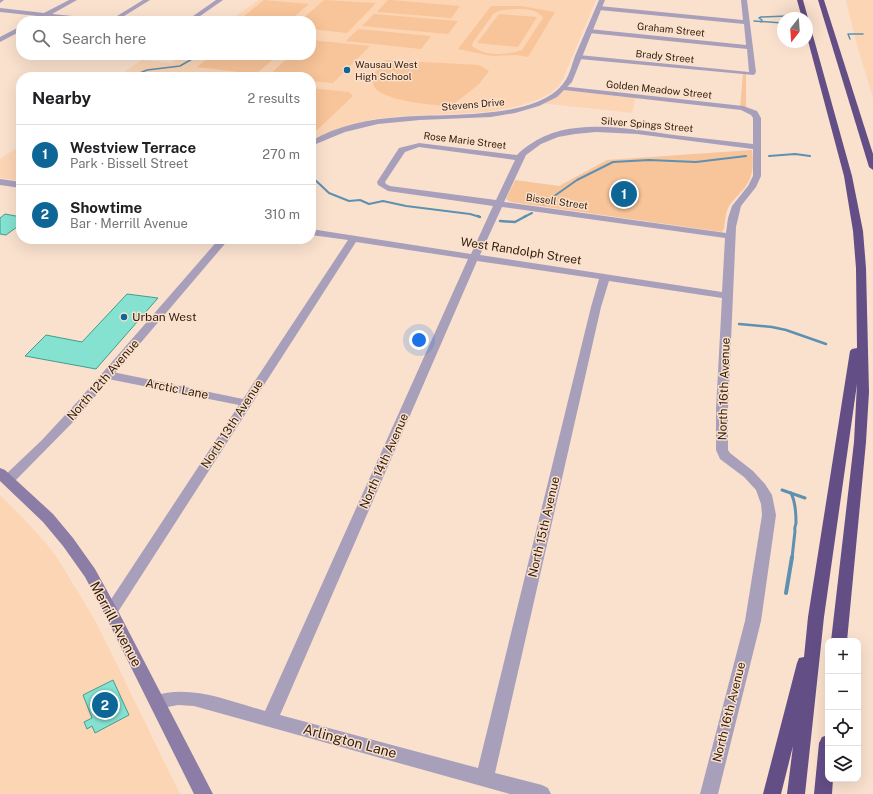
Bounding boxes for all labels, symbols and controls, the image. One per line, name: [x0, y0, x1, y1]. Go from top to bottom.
north arrow: [777, 12, 813, 48]
search box: [16, 16, 316, 60]
street label: Graham Street: [636, 19, 706, 39]
icon: search: [30, 27, 52, 49]
text: Search here: [62, 30, 146, 47]
street label: Brady Street: [635, 47, 695, 65]
place label: Wausau West High School: [355, 58, 418, 82]
marker: Wausau West High School: [342, 65, 352, 75]
street label: Golden Meadow Street: [605, 77, 713, 101]
text: Nearby: [32, 88, 91, 108]
text: 2 results: [248, 91, 300, 106]
street label: Stevens Drive: [441, 95, 505, 113]
street label: Silver Spings Street: [600, 114, 694, 134]
street label: Rose Marie Street: [423, 129, 507, 151]
text: Westview Terrace: [70, 139, 196, 156]
text: 1: [42, 147, 48, 162]
text: 270 m: [262, 147, 300, 162]
text: Park · Bissell Street: [70, 156, 188, 171]
pin: 1: [611, 179, 637, 209]
street label: Bissell Street: [525, 191, 589, 211]
text: Showtime: [70, 199, 142, 216]
text: 2: [41, 207, 49, 222]
text: 310 m: [264, 207, 300, 222]
text: Bar · Merrill Avenue: [70, 216, 188, 231]
street label: West Randolph Street: [460, 235, 583, 268]
place label: Urban West: [132, 310, 197, 324]
marker: Urban West: [119, 312, 129, 322]
your location: [409, 330, 429, 350]
street label: North 12th Avenue: [64, 337, 142, 423]
street label: North 16th Avenue: [715, 337, 733, 441]
street label: Arctic Lane: [145, 376, 210, 402]
street label: North 13th Avenue: [198, 377, 266, 471]
street label: North 14th Avenue: [357, 411, 411, 511]
street label: North 15th Avenue: [526, 475, 562, 579]
street label: Merrill Avenue: [87, 579, 145, 670]
map controls: [825, 638, 861, 782]
button: +: [825, 638, 861, 674]
street label: North 16th Avenue: [710, 660, 748, 764]
button: −: [825, 674, 861, 710]
pin: 2: [92, 690, 118, 720]
button: locate: [825, 710, 861, 746]
street label: Arlington Lane: [301, 721, 399, 761]
button: layers: [825, 746, 861, 782]

